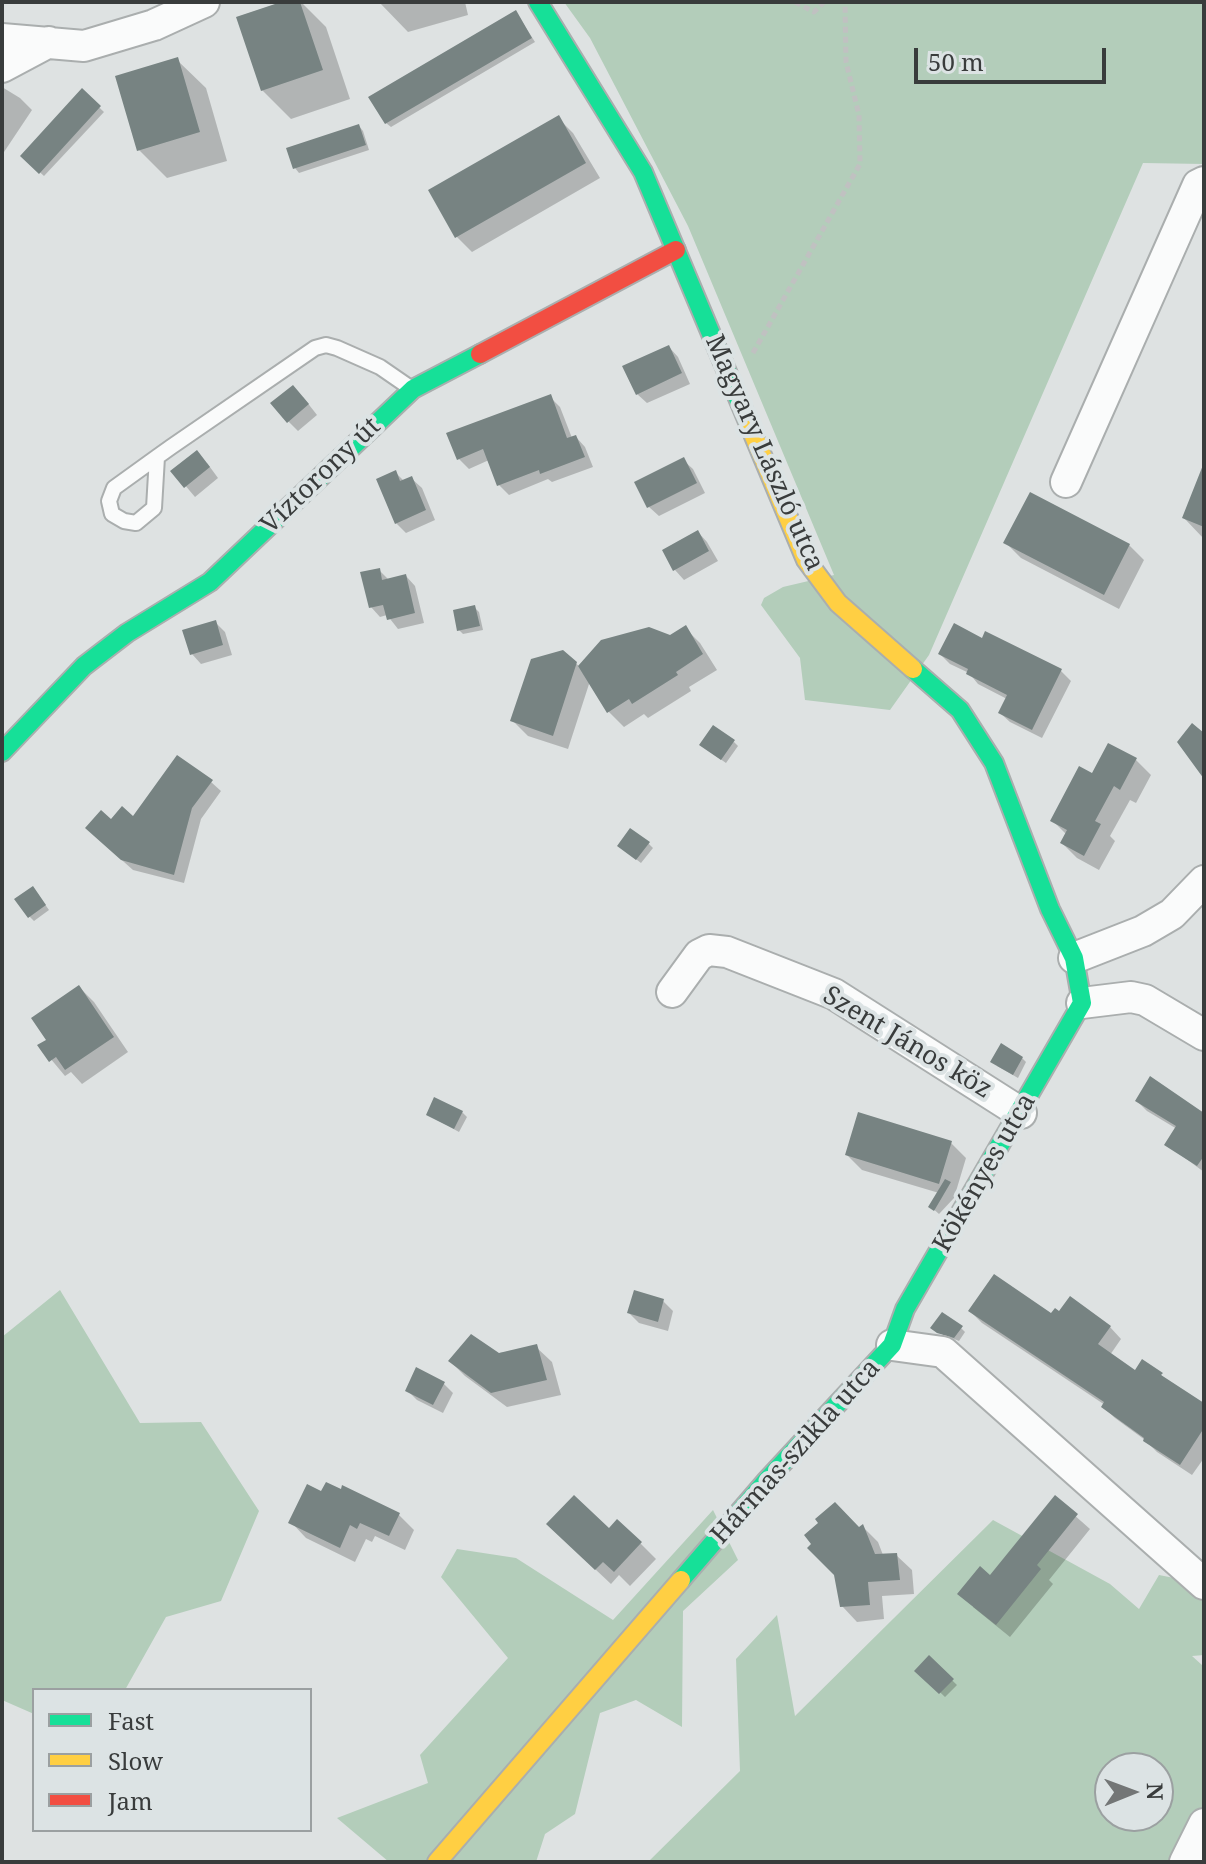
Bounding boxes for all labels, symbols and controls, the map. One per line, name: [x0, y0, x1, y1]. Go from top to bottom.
scale bar: [918, 32, 1110, 82]
text: 50 m: [928, 45, 984, 78]
street label: Magyary László utca: [698, 330, 830, 576]
street label: Víztorony út: [255, 411, 387, 541]
street label: Szent János köz: [817, 980, 997, 1106]
street label: Kökényes utca: [927, 1088, 1043, 1258]
street label: Hármas-szikla utca: [705, 1353, 887, 1551]
legend: [32, 1688, 312, 1832]
text: Fast: [108, 1704, 154, 1737]
text: Slow: [108, 1744, 163, 1777]
north arrow: [1094, 1752, 1174, 1832]
text: N: [1141, 1783, 1171, 1801]
text: Jam: [108, 1784, 153, 1817]

